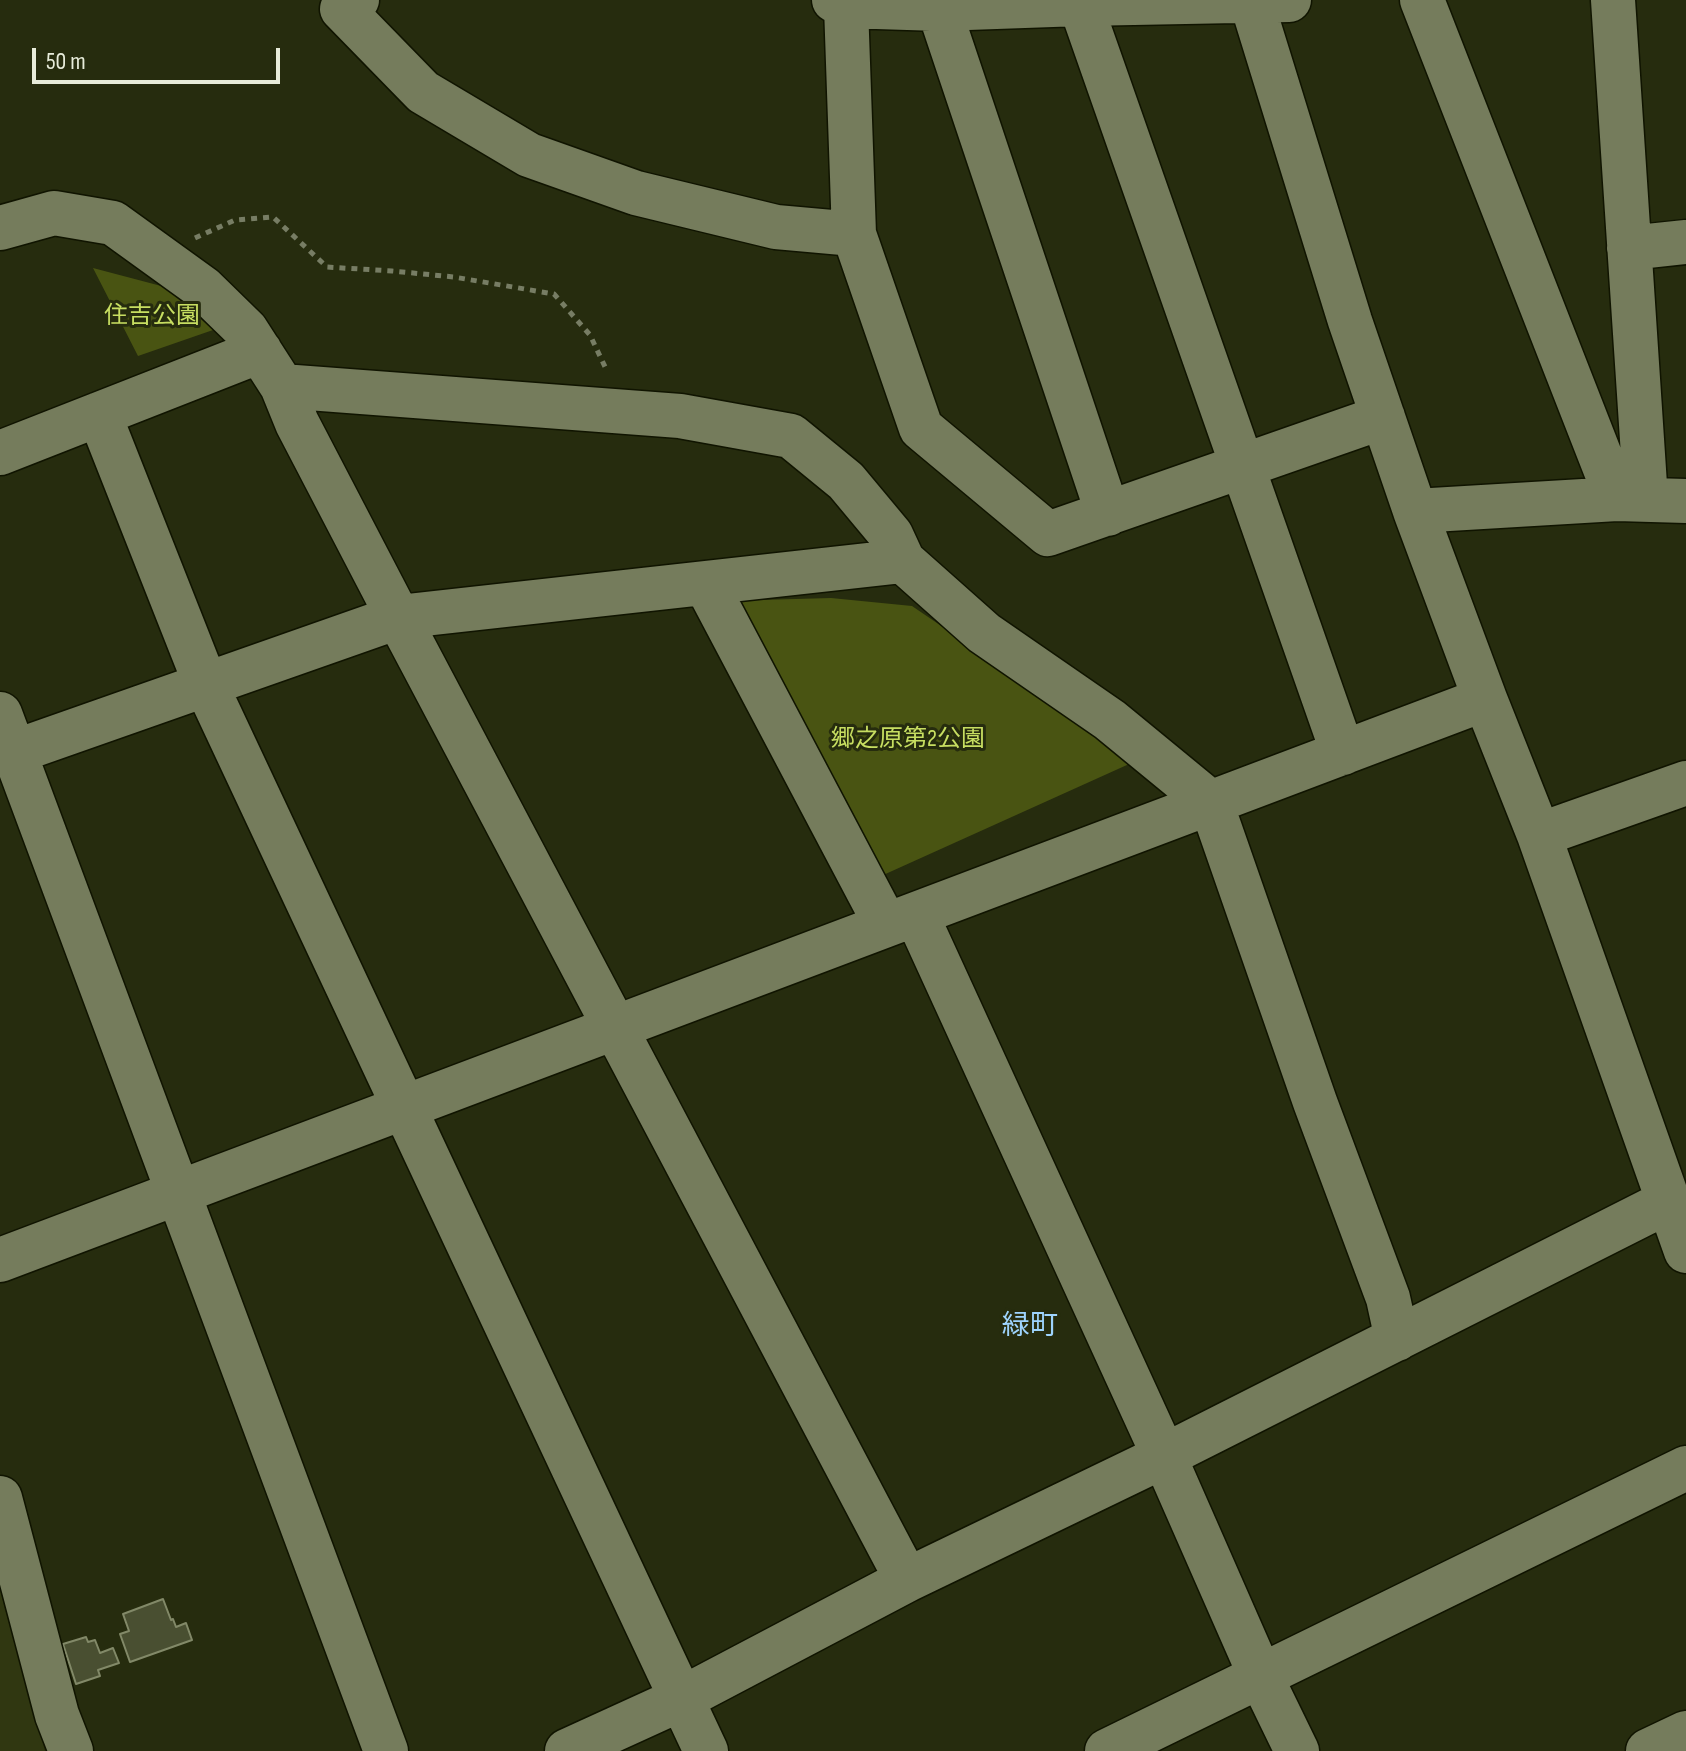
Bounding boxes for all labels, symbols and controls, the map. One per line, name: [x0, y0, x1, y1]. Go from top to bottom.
scale bar: [36, 32, 284, 82]
text: 50 m: [46, 47, 86, 76]
park label: 住吉公園: [104, 303, 200, 331]
park label: 郷之原第2公園: [831, 726, 985, 754]
district label: 緑町: [1002, 1310, 1058, 1344]

